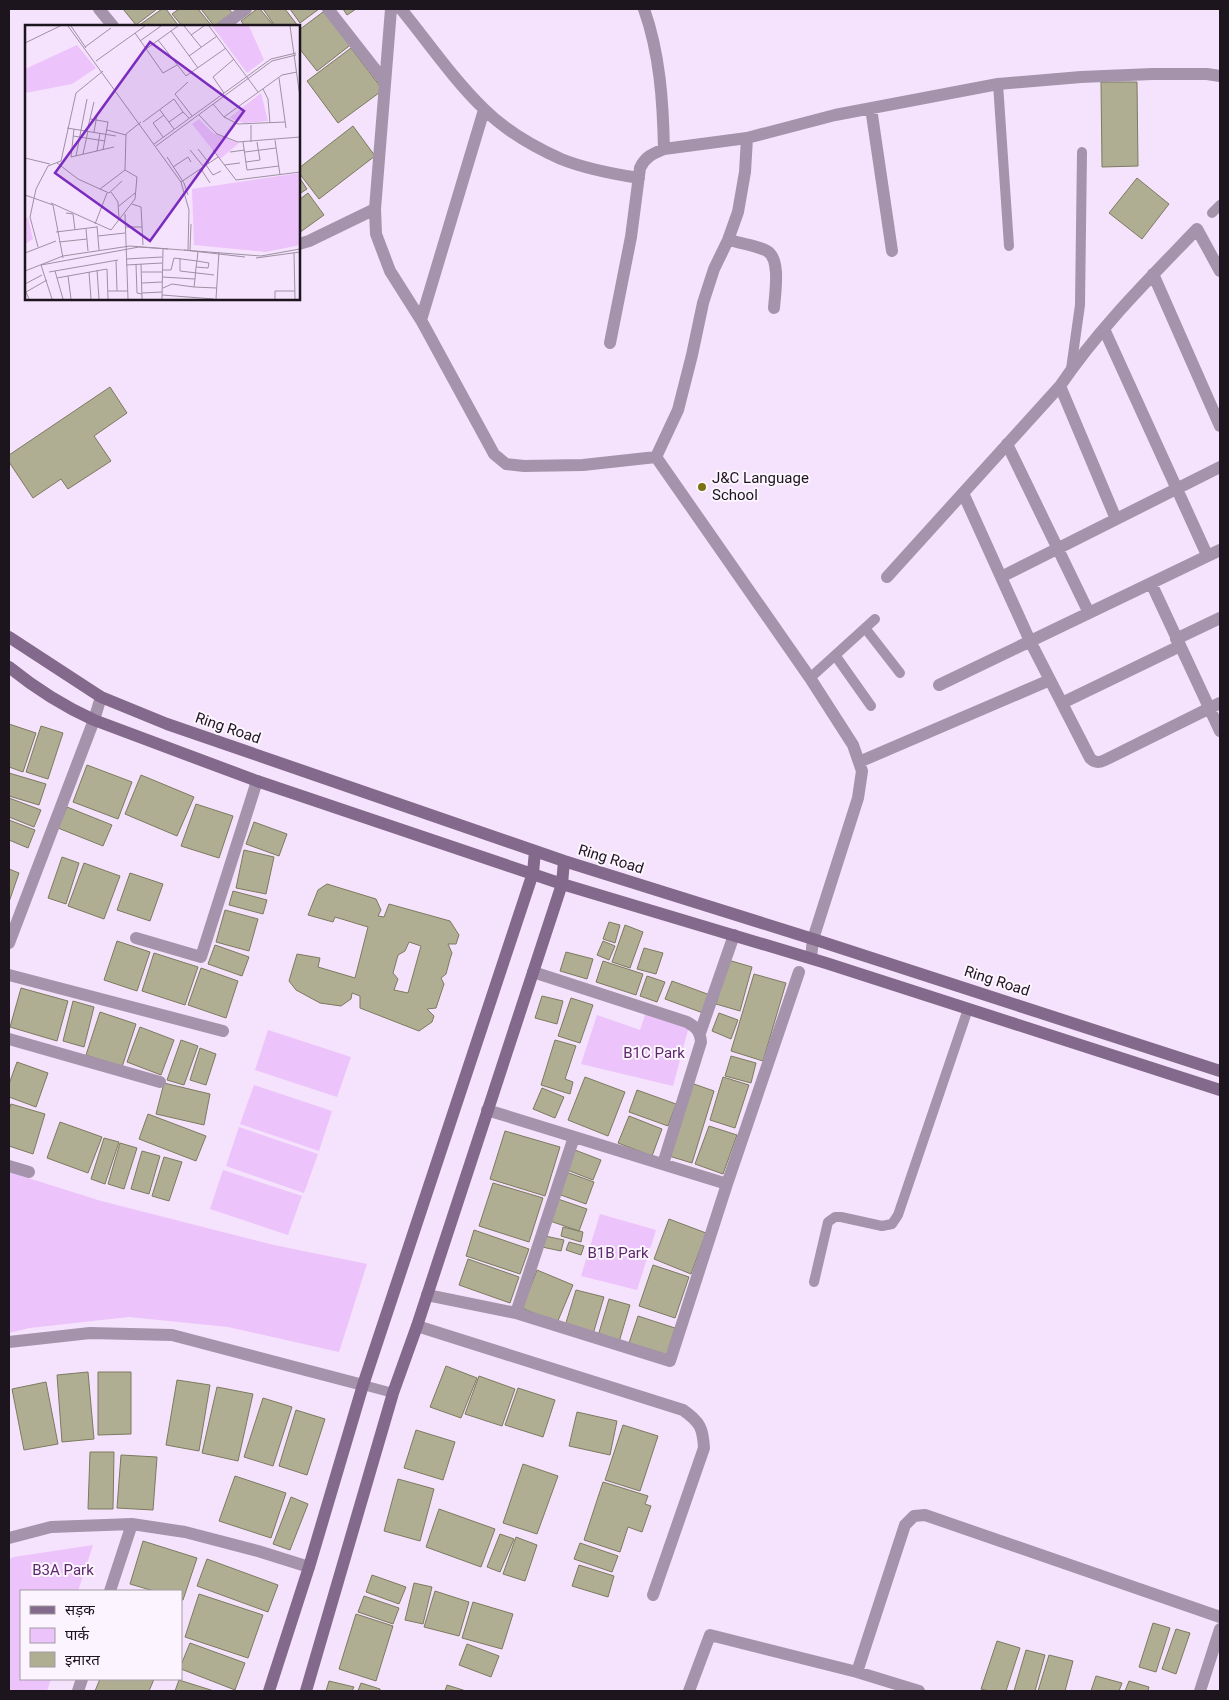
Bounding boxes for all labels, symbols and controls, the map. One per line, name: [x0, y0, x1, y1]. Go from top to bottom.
inset map: [25, 25, 300, 300]
place label: J&C Language School: [712, 469, 809, 504]
marker: J&C Language School: [696, 481, 708, 493]
street label: Ring Road: [193, 708, 263, 748]
street label: Ring Road: [576, 840, 646, 878]
street label: Ring Road: [962, 962, 1032, 1000]
park label: B1C Park: [623, 1044, 685, 1062]
park label: B1B Park: [587, 1244, 649, 1262]
park label: B3A Park: [32, 1561, 94, 1579]
legend: [20, 1590, 182, 1680]
text: सड़क: [65, 1601, 95, 1619]
text: पार्क: [65, 1626, 89, 1644]
text: इमारत: [65, 1651, 100, 1669]

